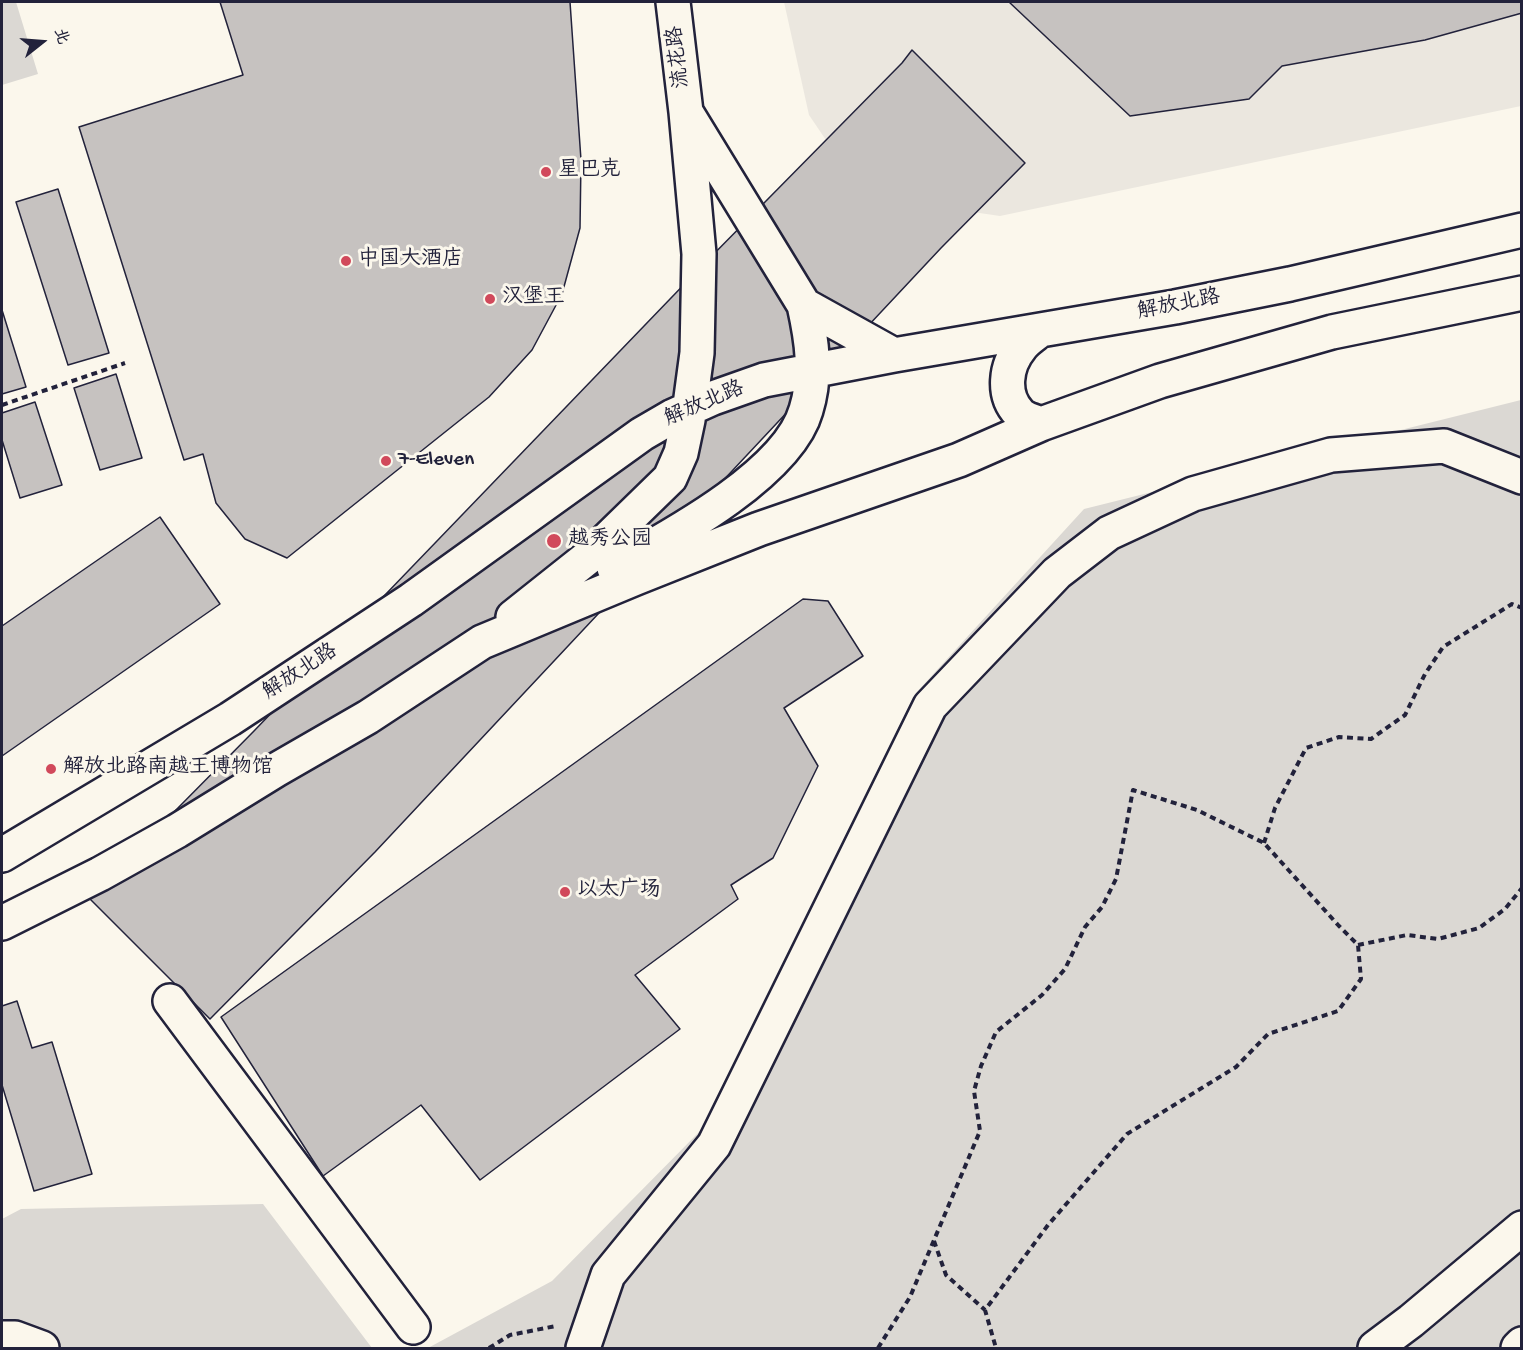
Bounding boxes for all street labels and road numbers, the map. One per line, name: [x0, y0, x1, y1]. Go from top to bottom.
street label: 流花路: [664, 24, 696, 90]
street label: 解放北路: [1135, 286, 1223, 326]
street label: 解放北路: [661, 377, 749, 433]
street label: 解放北路: [259, 640, 343, 706]

